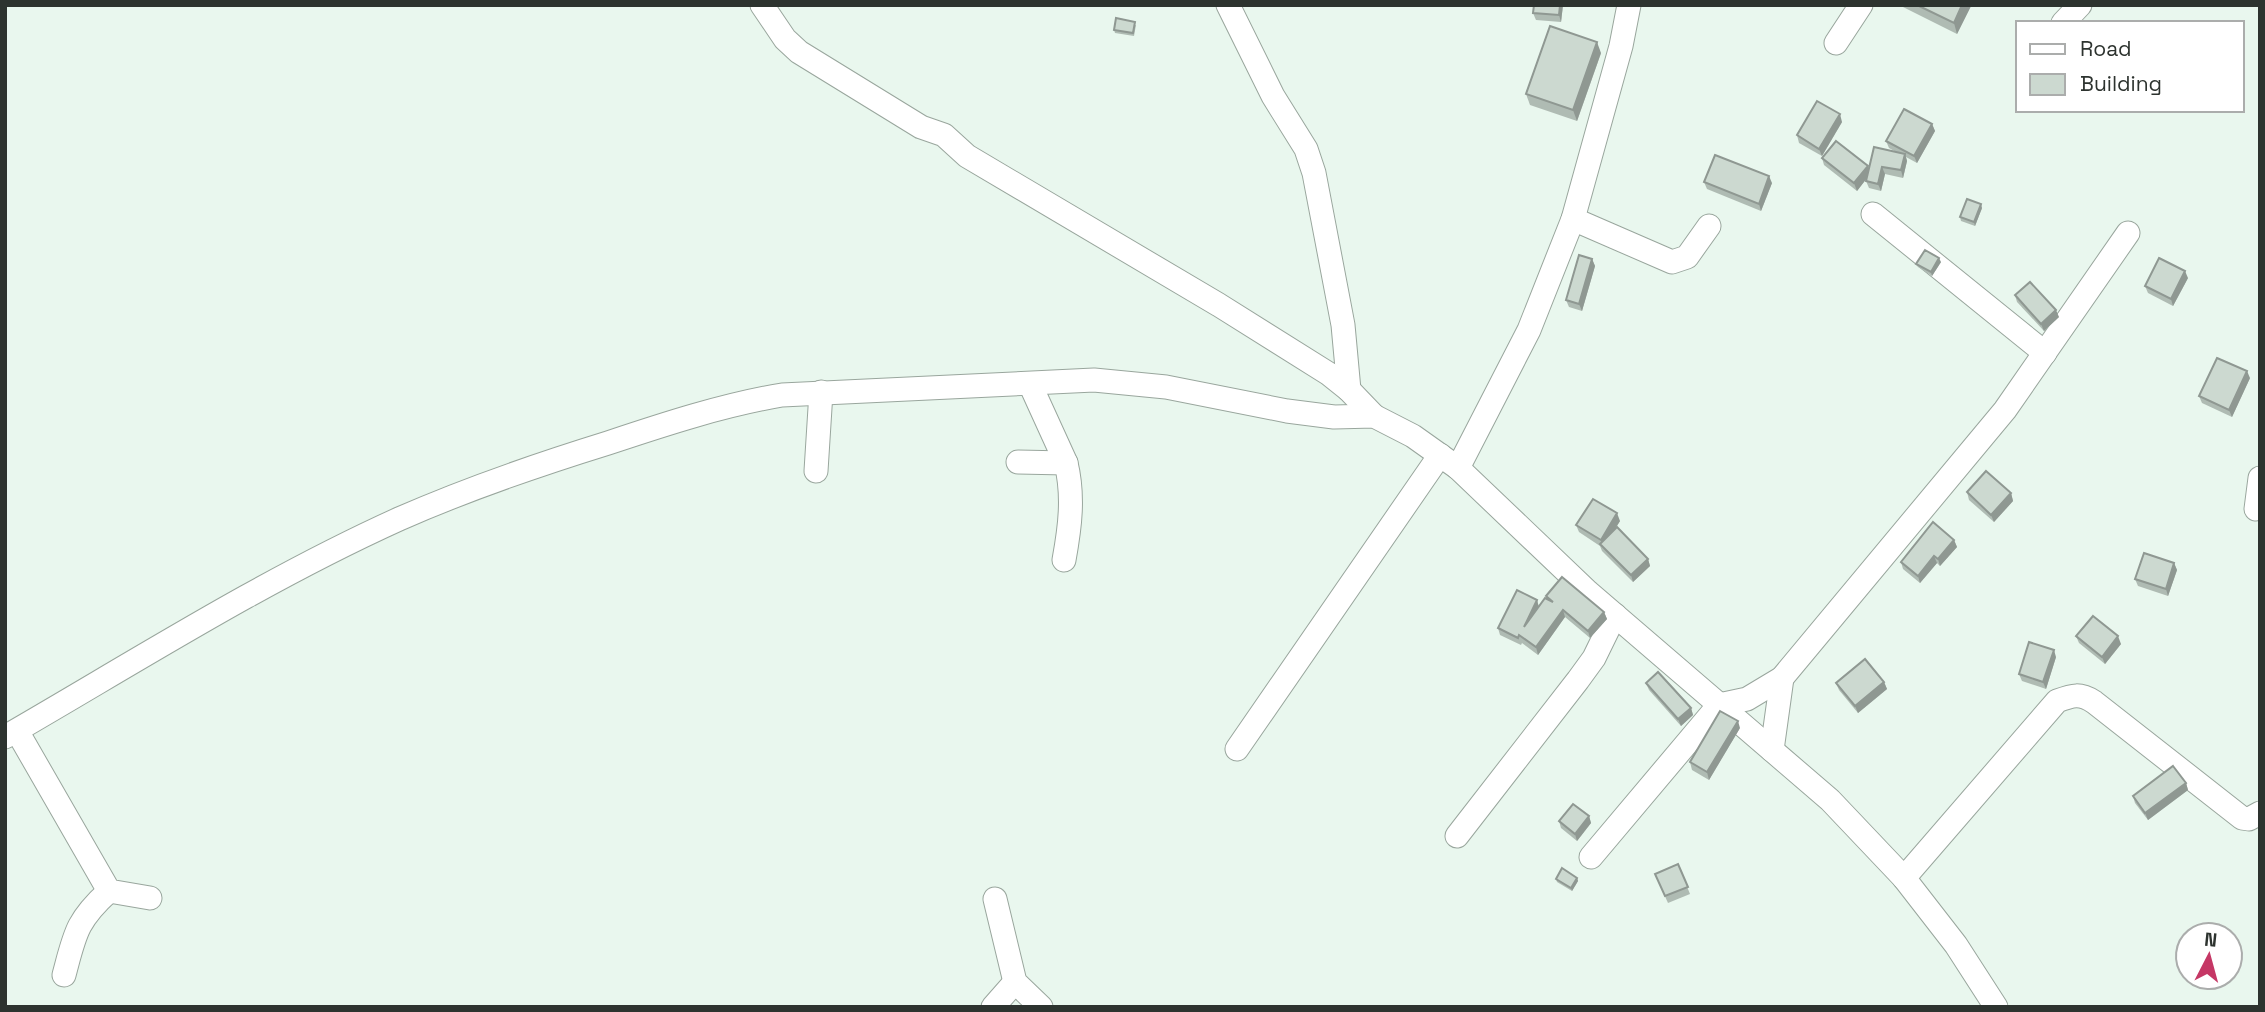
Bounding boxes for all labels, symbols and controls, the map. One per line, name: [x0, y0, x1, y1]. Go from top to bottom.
legend: [2016, 21, 2244, 112]
text: Road: [2080, 35, 2132, 62]
text: Building: [2080, 70, 2162, 97]
north arrow: [2174, 921, 2244, 991]
text: N: [2203, 926, 2218, 953]

